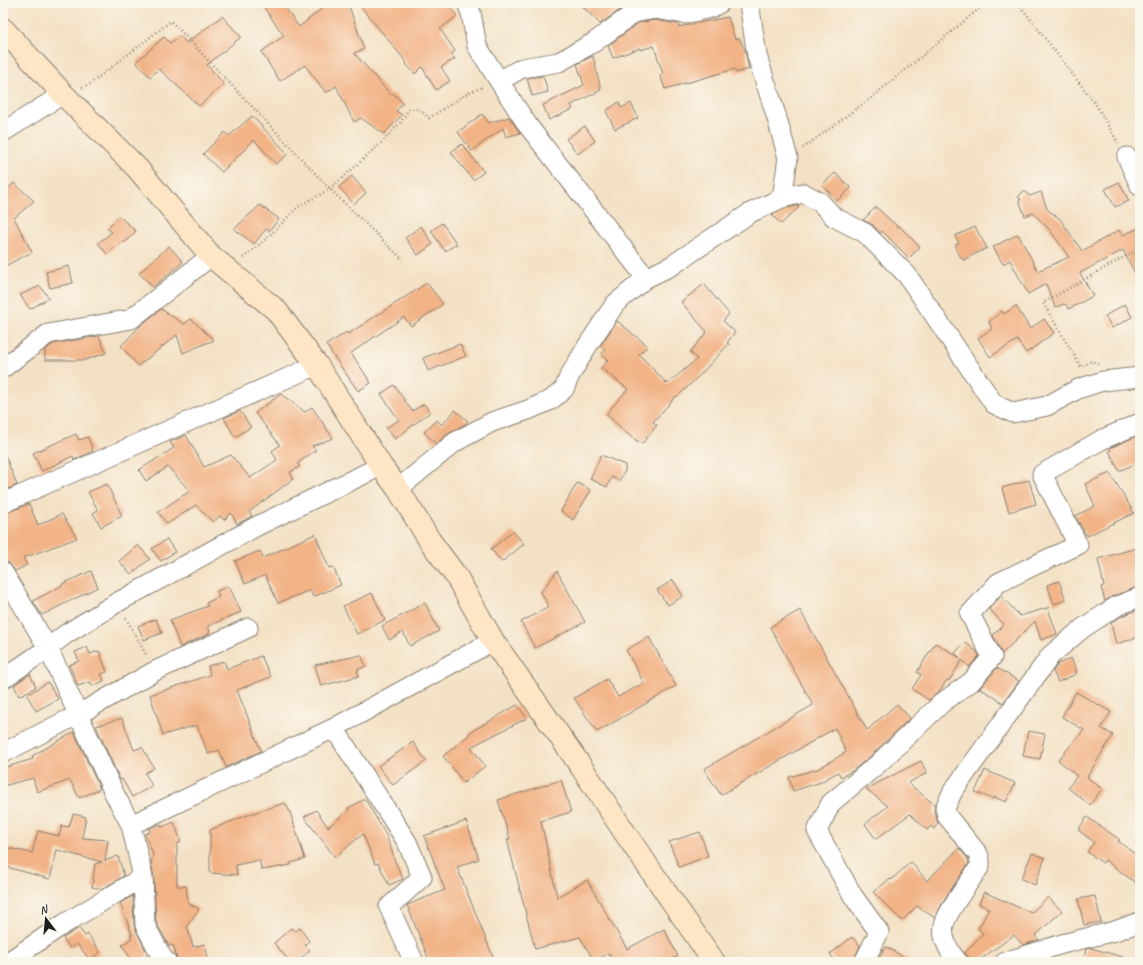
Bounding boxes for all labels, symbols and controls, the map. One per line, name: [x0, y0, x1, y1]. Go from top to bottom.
north arrow: [26, 899, 66, 939]
text: N: [38, 901, 51, 917]

